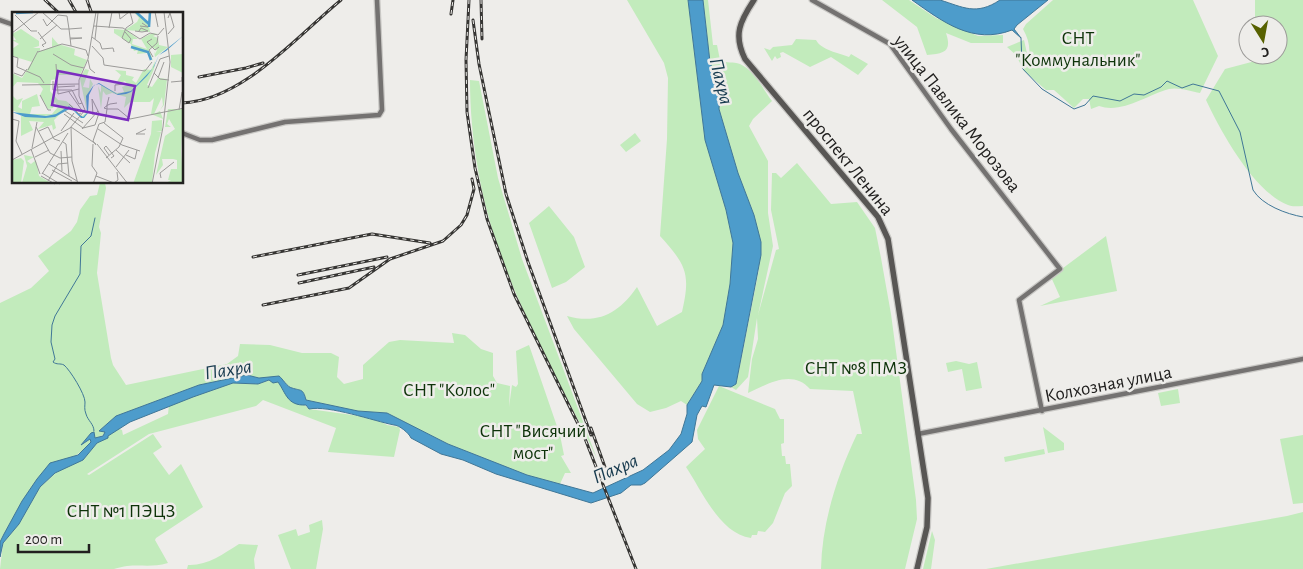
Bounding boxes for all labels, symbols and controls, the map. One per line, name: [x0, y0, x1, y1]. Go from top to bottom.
inset map: [12, 12, 184, 184]
north arrow: [1238, 15, 1288, 65]
park label: СНТ "Коммунальник": [1015, 29, 1141, 70]
street label: улица Павлика Морозова: [889, 31, 1024, 196]
text: С: [1260, 44, 1270, 59]
water label: Пахра: [706, 56, 736, 107]
street label: проспект Ленина: [799, 105, 897, 219]
water label: Пахра: [203, 356, 253, 384]
park label: СНТ №8 ПМЗ: [805, 359, 907, 378]
street label: Колхозная улица: [1043, 363, 1174, 406]
park label: СНТ "Колос": [403, 381, 495, 400]
park label: СНТ "Висячий мост": [480, 422, 586, 463]
water label: Пахра: [590, 450, 641, 487]
park label: СНТ №1 ПЭЦЗ: [67, 502, 175, 521]
scale bar: [18, 522, 89, 554]
text: 200 m: [25, 532, 62, 547]

